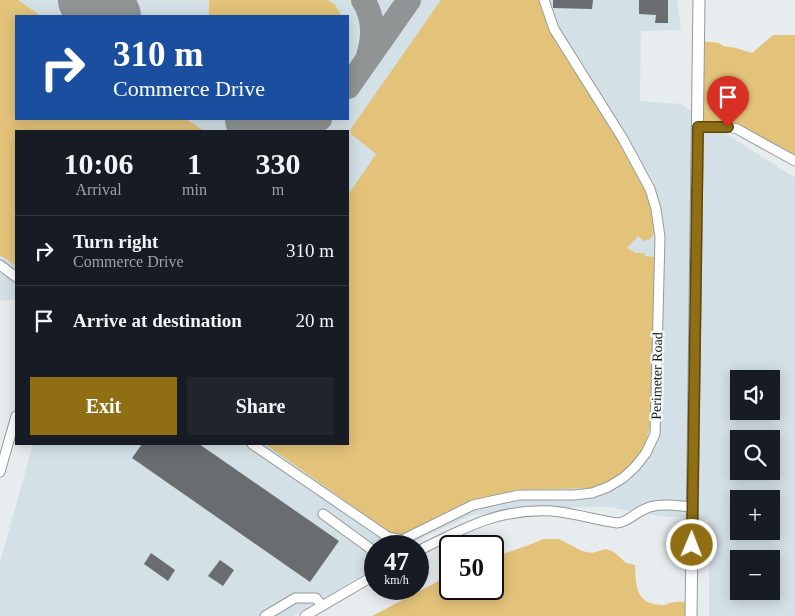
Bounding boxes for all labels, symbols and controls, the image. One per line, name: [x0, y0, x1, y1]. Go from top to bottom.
icon: right: [30, 35, 95, 100]
text: 310 m: [113, 35, 203, 74]
text: Commerce Drive: [113, 76, 265, 101]
pin: [707, 76, 749, 127]
icon: arrive: [714, 83, 742, 111]
text: 10:06: [64, 147, 134, 180]
text: 1: [187, 147, 202, 180]
text: 330: [255, 147, 300, 180]
text: Arrival: [75, 181, 122, 198]
text: min: [182, 181, 207, 198]
text: m: [272, 181, 284, 198]
text: Turn right: [73, 231, 158, 252]
icon: right: [30, 237, 58, 265]
text: 310 m: [286, 240, 334, 261]
text: Commerce Drive: [73, 253, 184, 270]
icon: arrive: [30, 307, 58, 335]
text: Arrive at destination: [73, 310, 242, 331]
text: 20 m: [295, 310, 334, 331]
street label: Perimeter Road: [649, 332, 665, 420]
map controls: [730, 370, 780, 600]
button: sound: [730, 370, 780, 420]
button: Exit: [30, 377, 177, 435]
button: Share: [187, 377, 334, 435]
button: search: [730, 430, 780, 480]
button: +: [730, 490, 780, 540]
position arrow: [665, 518, 717, 570]
speed limit sign: 50: [439, 535, 504, 600]
text: 47: [384, 548, 409, 575]
button: −: [730, 550, 780, 600]
text: km/h: [384, 573, 409, 587]

